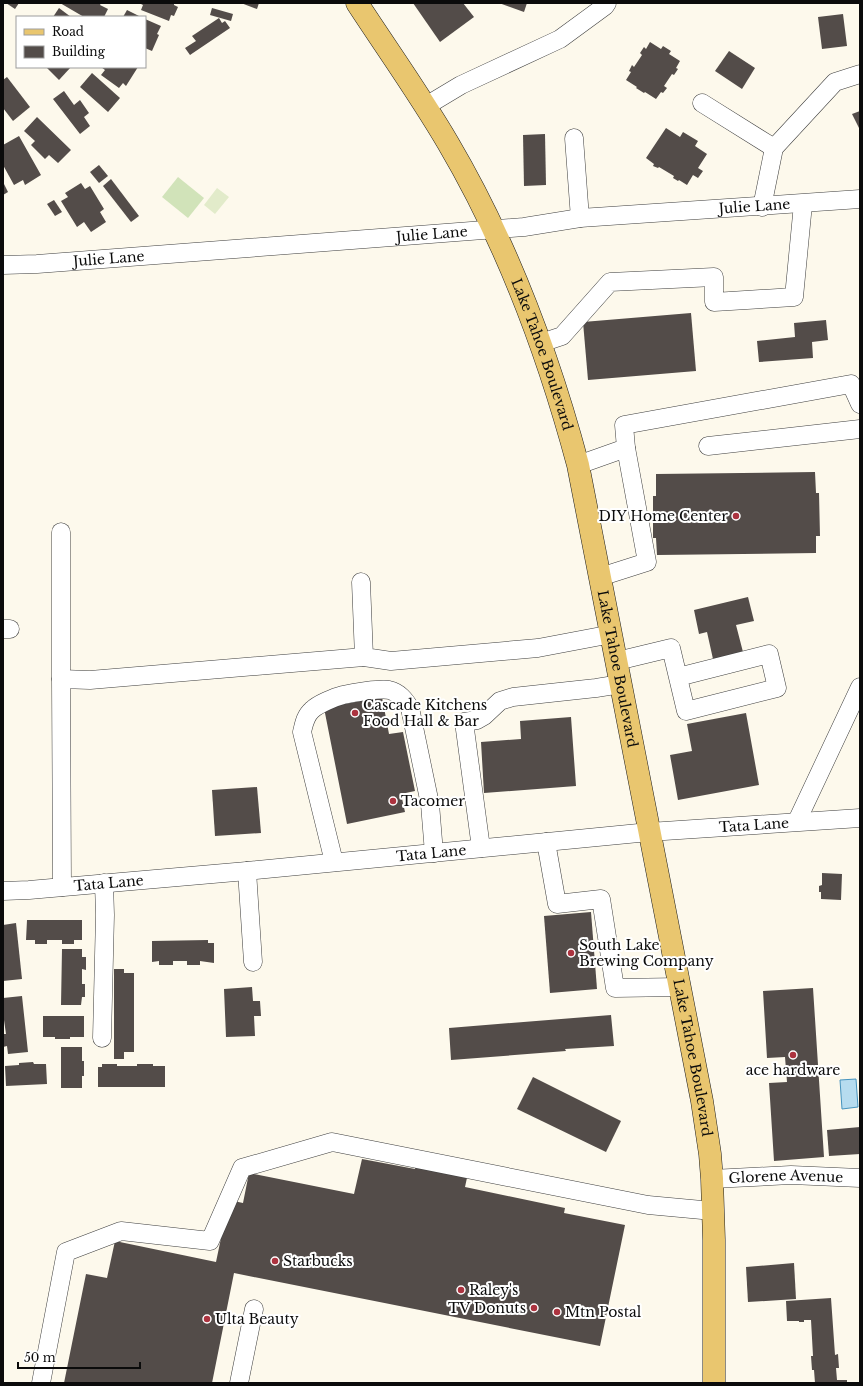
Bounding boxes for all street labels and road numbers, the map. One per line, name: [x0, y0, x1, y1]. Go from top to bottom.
street label: Julie Lane: [716, 195, 791, 218]
street label: Julie Lane: [393, 222, 468, 246]
street label: Julie Lane: [70, 247, 145, 270]
street label: Lake Tahoe Boulevard: [507, 276, 577, 433]
street label: Lake Tahoe Boulevard: [594, 589, 642, 750]
street label: Tata Lane: [718, 814, 790, 836]
street label: Tata Lane: [396, 841, 467, 865]
street label: Tata Lane: [73, 871, 144, 895]
street label: Lake Tahoe Boulevard: [669, 977, 716, 1138]
street label: Glorene Avenue: [728, 1166, 844, 1187]

